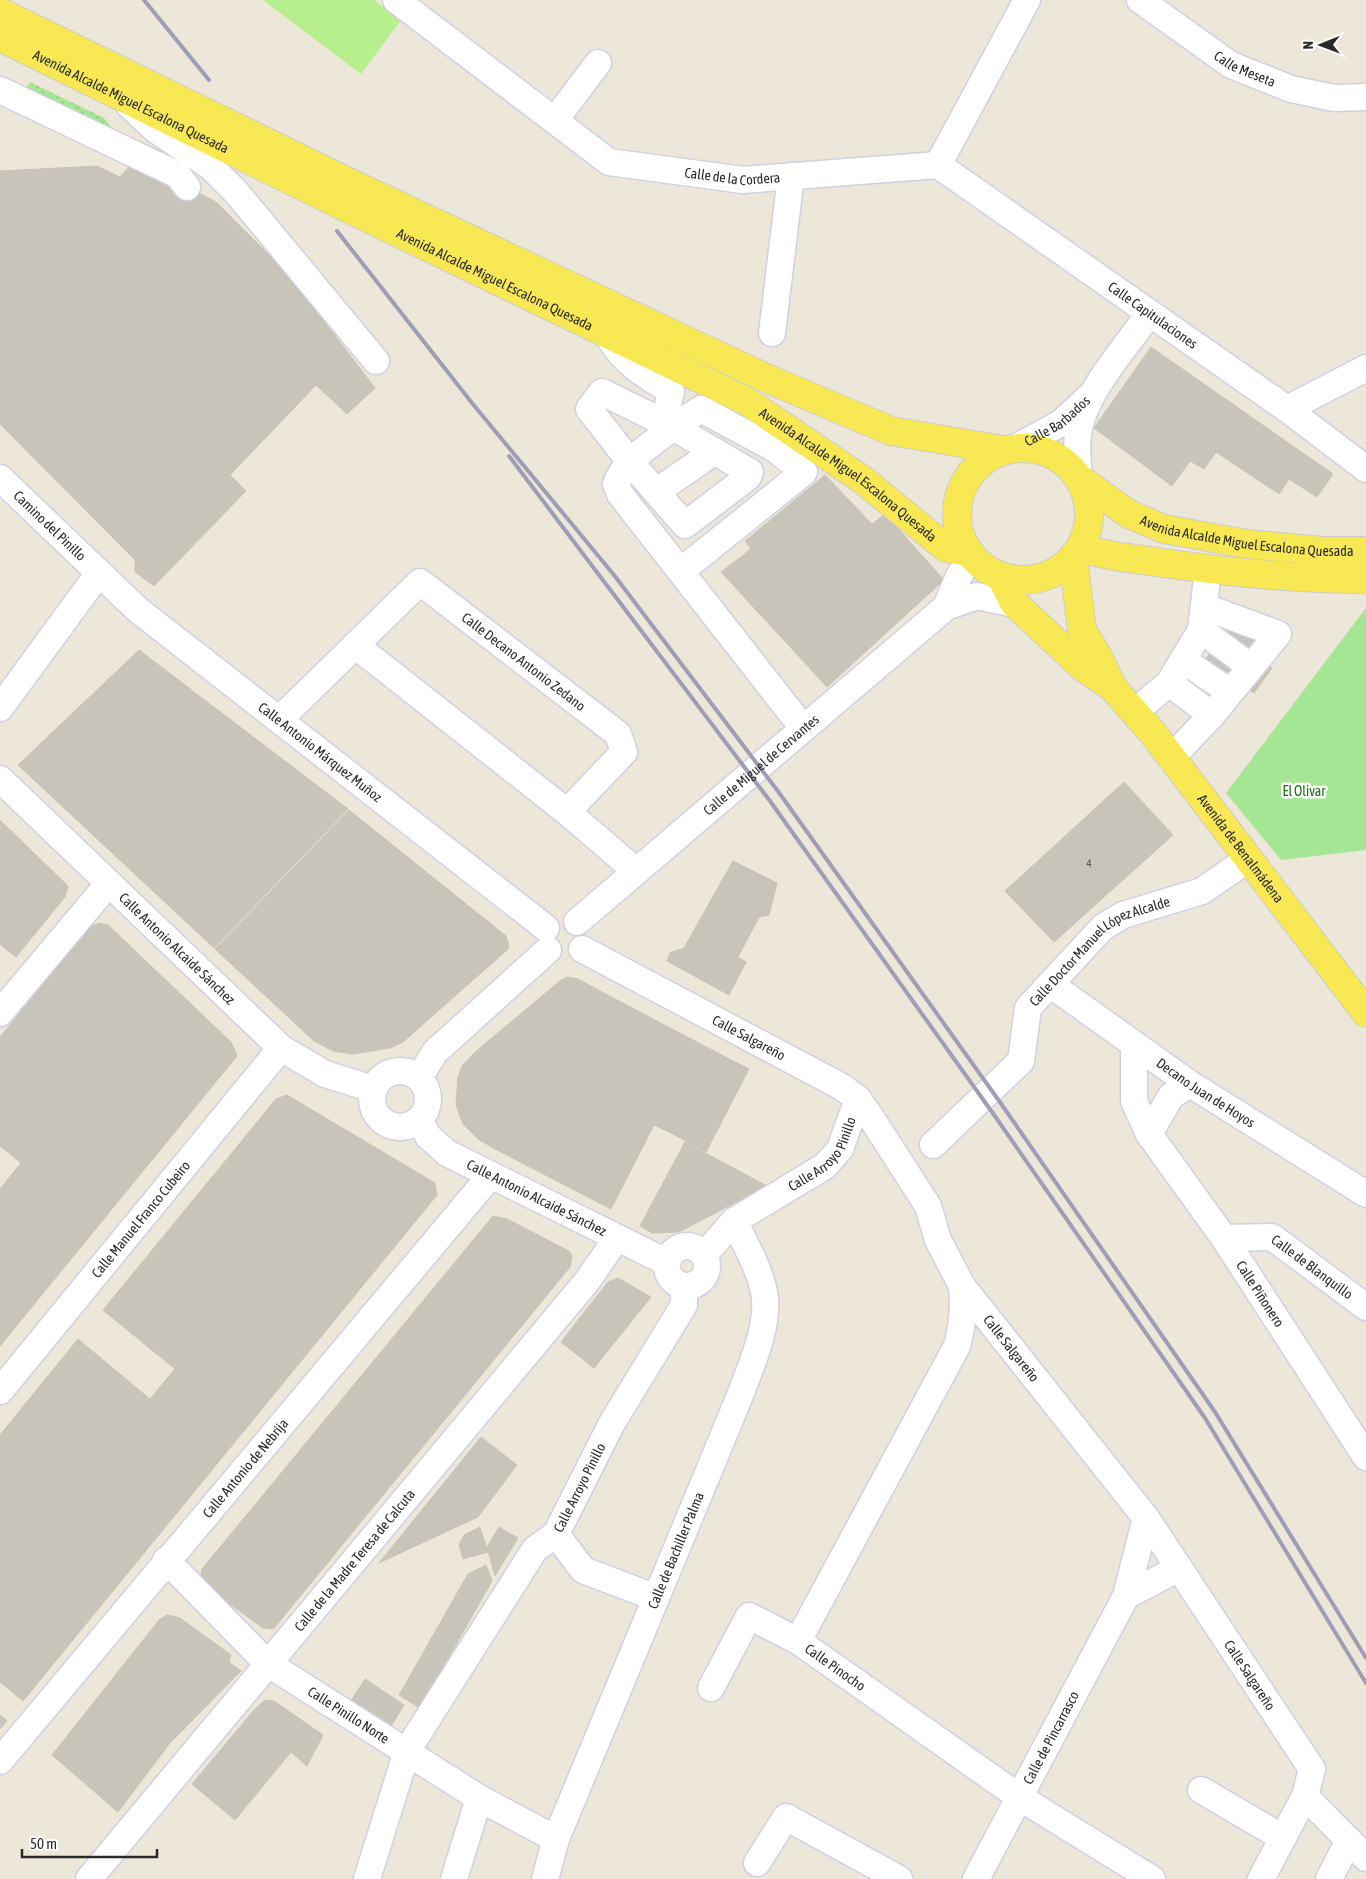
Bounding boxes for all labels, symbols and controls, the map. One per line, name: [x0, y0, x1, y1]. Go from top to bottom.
north arrow: [1296, 20, 1346, 70]
text: N: [1300, 41, 1316, 49]
street label: Avenida Alcalde Miguel Escalona Quesada: [31, 47, 231, 156]
street label: Calle Meseta: [1211, 48, 1278, 90]
street label: Calle de la Cordera: [684, 164, 781, 188]
street label: Avenida Alcalde Miguel Escalona Quesada: [394, 225, 596, 334]
street label: Calle Capitulaciones: [1105, 278, 1200, 352]
street label: Calle Barbados: [1021, 392, 1093, 449]
street label: Avenida Alcalde Miguel Escalona Quesada: [756, 404, 940, 545]
street label: Camino del Pinillo: [10, 487, 89, 564]
street label: Avenida Alcalde Miguel Escalona Quesada: [1138, 512, 1353, 559]
street label: Calle Decano Antonio Zedano: [459, 609, 589, 714]
street label: Calle Antonio Márquez Muñoz: [255, 699, 385, 805]
street label: Calle de Miguel de Cervantes: [700, 711, 822, 819]
park label: El Olivar: [1283, 783, 1326, 799]
street label: Avenida de Benalmádena: [1194, 791, 1287, 906]
house number: 4: [1086, 857, 1092, 869]
street label: Calle Antonio Alcaide Sánchez: [116, 889, 238, 1007]
street label: Calle Doctor Manuel López Alcalde: [1026, 893, 1172, 1009]
street label: Calle Salgareño: [710, 1012, 788, 1064]
street label: Decano Juan de Hoyos: [1153, 1055, 1258, 1131]
street label: Calle Arroyo Pinillo: [785, 1115, 859, 1194]
street label: Calle Antonio Alcaide Sánchez: [464, 1156, 609, 1239]
street label: Calle Manuel Franco Cubeiro: [88, 1158, 193, 1281]
street label: Calle de Blanquillo: [1268, 1231, 1356, 1302]
street label: Calle Piñonero: [1233, 1258, 1287, 1330]
street label: Calle Salgareño: [980, 1312, 1043, 1385]
street label: Calle Antonio de Nebrija: [199, 1415, 291, 1521]
street label: Calle Arroyo Pinillo: [550, 1440, 609, 1535]
street label: Calle de la Madre Teresa de Calcuta: [291, 1486, 418, 1634]
street label: Calle de Bachiller Palma: [644, 1490, 707, 1611]
street label: Calle Salgareño: [1221, 1637, 1279, 1713]
street label: Calle Pinocho: [802, 1641, 869, 1694]
street label: Calle Pinillo Norte: [305, 1683, 392, 1747]
street label: Calle de Pincarrasco: [1020, 1688, 1082, 1787]
scale bar: [22, 1826, 158, 1858]
text: 50 m: [30, 1835, 57, 1852]

